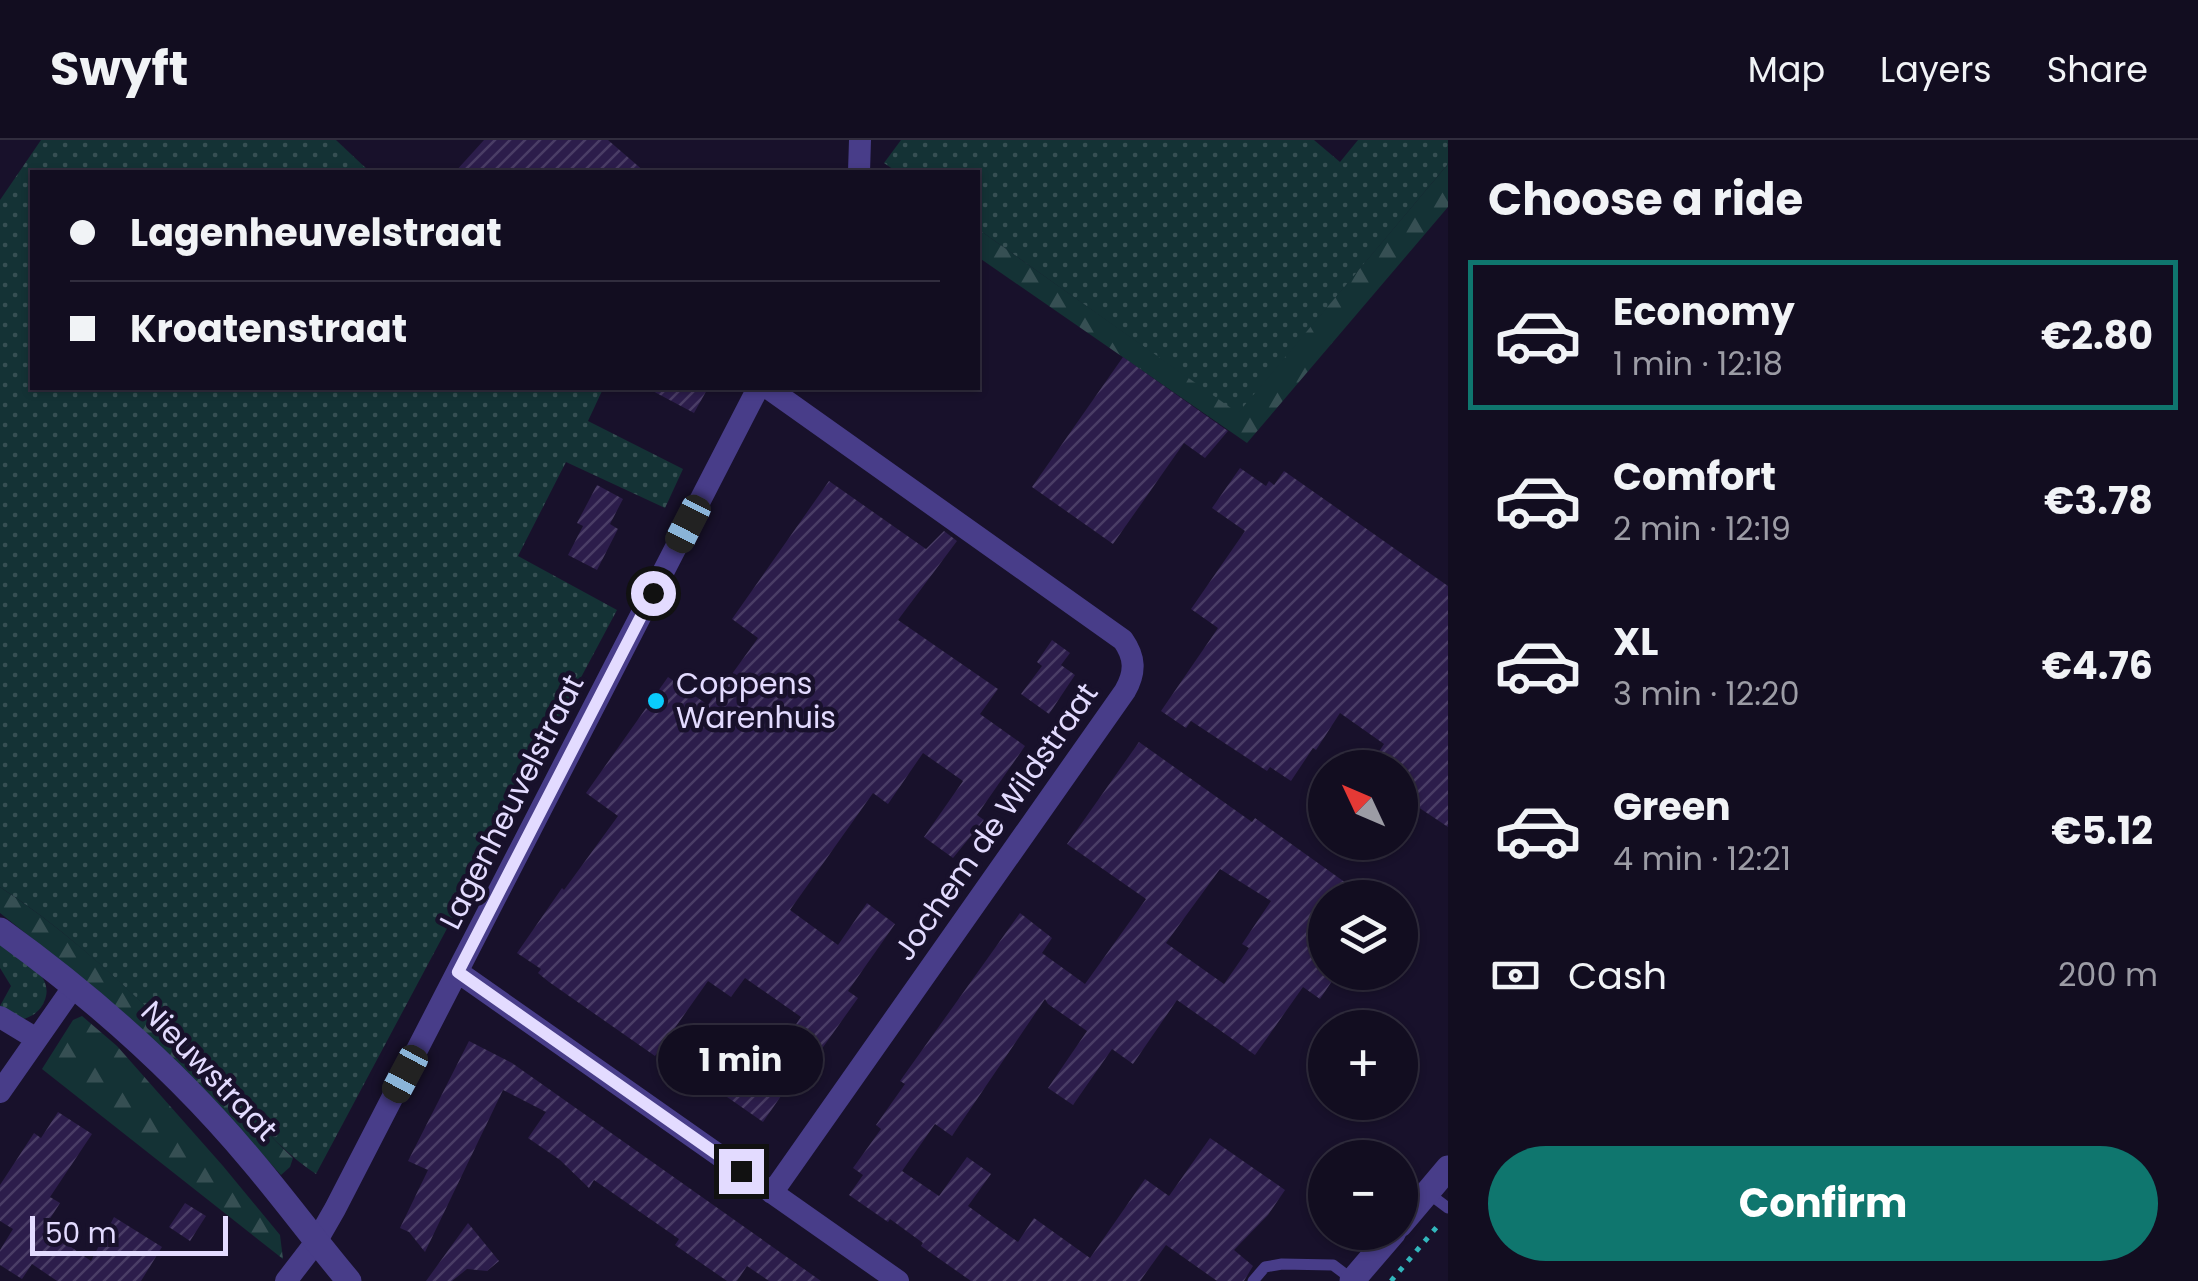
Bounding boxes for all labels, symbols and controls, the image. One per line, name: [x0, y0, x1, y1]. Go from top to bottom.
text: Swyft: [50, 35, 188, 102]
text: Map: [1748, 45, 1825, 94]
text: Layers: [1880, 45, 1992, 94]
text: Share: [2047, 45, 2148, 94]
text: Choose a ride: [1488, 168, 1803, 231]
text: Lagenheuvelstraat: [130, 206, 502, 259]
text: Economy: [1613, 285, 1795, 338]
icon: car: [1493, 290, 1583, 380]
text: Kroatenstraat: [130, 302, 407, 355]
text: €2.80: [2041, 309, 2153, 362]
text: 1 min · 12:18: [1613, 341, 1783, 386]
text: Comfort: [1613, 450, 1776, 503]
icon: car: [1493, 455, 1583, 545]
text: €3.78: [2044, 474, 2153, 527]
car: [661, 490, 715, 558]
text: 2 min · 12:19: [1613, 506, 1791, 551]
route start: [631, 571, 676, 616]
text: XL: [1613, 615, 1658, 668]
icon: car: [1493, 620, 1583, 710]
text: €4.76: [2042, 639, 2153, 692]
place label: Coppens Warenhuis: [676, 662, 836, 739]
street label: Lagenheuvelstraat: [429, 667, 594, 936]
text: 3 min · 12:20: [1613, 671, 1800, 716]
street label: Jochem de Wildstraat: [883, 674, 1108, 969]
marker: Coppens Warenhuis: [645, 690, 667, 712]
north arrow: [1308, 750, 1418, 860]
map controls: [1308, 750, 1418, 1250]
text: Green: [1613, 780, 1731, 833]
icon: car: [1493, 785, 1583, 875]
text: €5.12: [2051, 804, 2153, 857]
text: 4 min · 12:21: [1613, 836, 1791, 881]
button: layers: [1308, 880, 1418, 990]
icon: cash: [1488, 948, 1543, 1003]
text: Cash: [1568, 949, 1667, 1002]
text: 200 m: [2058, 952, 2158, 997]
street label: Nieuwstraat: [131, 991, 287, 1150]
button: +: [1308, 1010, 1418, 1120]
callout: 1 min: [658, 1026, 824, 1096]
text: 1 min: [699, 1037, 782, 1082]
car: [378, 1040, 432, 1108]
button: −: [1308, 1140, 1418, 1250]
button: Confirm: [1488, 1146, 2158, 1261]
route end: [719, 1149, 764, 1194]
scale bar: [30, 1211, 228, 1256]
text: 50 m: [45, 1214, 116, 1253]

